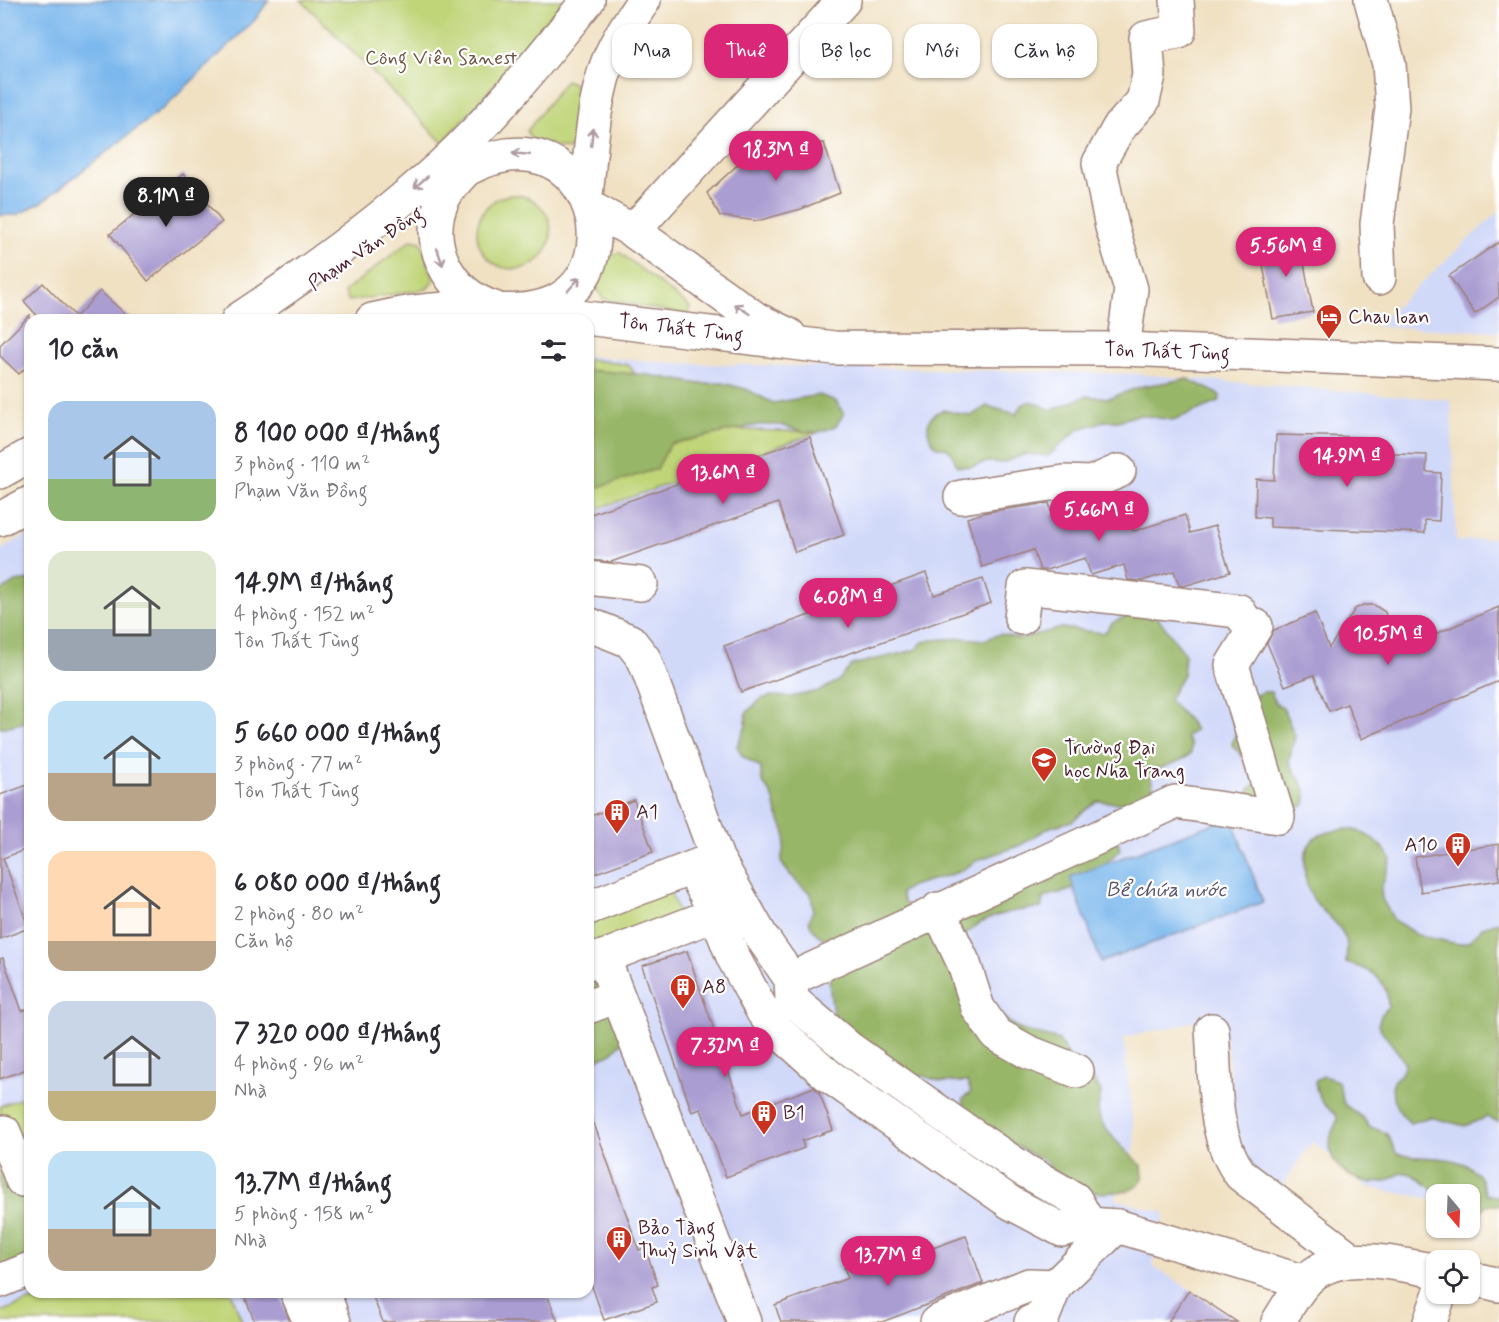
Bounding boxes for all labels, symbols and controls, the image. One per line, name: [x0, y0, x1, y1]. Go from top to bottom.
chip: Mua: [612, 24, 692, 78]
chip: Thuê: [704, 24, 788, 78]
chip: Bộ lọc: [800, 24, 892, 78]
chip: Mới: [904, 24, 980, 78]
chip: Căn hộ: [992, 24, 1097, 78]
park label: Công Viên Sanest: [365, 45, 517, 74]
one-way arrow: [587, 128, 598, 148]
pin: 18.3M ₫: [721, 131, 831, 182]
text: 18.3M ₫: [743, 137, 809, 164]
one-way arrow: [512, 148, 532, 159]
one-way arrow: [413, 176, 429, 189]
pin: 8.1M ₫: [117, 177, 215, 228]
text: 8.1M ₫: [137, 183, 195, 210]
street label: Phạm Văn Đồng: [303, 200, 430, 299]
pin: 5.56M ₫: [1231, 227, 1341, 278]
text: 5.56M ₫: [1250, 233, 1322, 260]
one-way arrow: [436, 247, 447, 266]
one-way arrow: [567, 276, 581, 291]
hotel icon: Chau loan: [1314, 302, 1344, 340]
one-way arrow: [734, 303, 751, 316]
place label: Chau loan: [1348, 304, 1430, 331]
street label: Tôn Thất Tùng: [617, 308, 745, 352]
text: 10 căn: [48, 333, 119, 367]
icon: filters: [537, 334, 570, 367]
street label: Tôn Thất Tùng: [1104, 336, 1230, 370]
text: 8 100 000 ₫/tháng: [234, 417, 440, 451]
icon: home: [96, 425, 168, 497]
pin: 14.9M ₫: [1292, 437, 1402, 488]
text: 14.9M ₫: [1313, 443, 1381, 470]
text: 3 phòng · 110 m²: [234, 451, 370, 478]
pin: 13.6M ₫: [668, 454, 778, 505]
text: 13.6M ₫: [690, 460, 756, 487]
text: Phạm Văn Đồng: [234, 478, 368, 505]
pin: 5.66M ₫: [1044, 491, 1154, 542]
text: 5.66M ₫: [1064, 497, 1134, 524]
text: 14.9M ₫/tháng: [234, 567, 394, 601]
icon: home: [96, 575, 168, 647]
pin: 6.08M ₫: [793, 578, 903, 629]
text: 6.08M ₫: [813, 584, 883, 611]
text: 4 phòng · 152 m²: [234, 601, 375, 628]
pin: 10.5M ₫: [1333, 615, 1443, 666]
text: 10.5M ₫: [1353, 621, 1423, 648]
text: Tôn Thất Tùng: [234, 628, 360, 655]
text: 5 660 000 ₫/tháng: [234, 717, 441, 751]
icon: home: [96, 725, 168, 797]
place label: Trường Đại học Nha Trang: [1064, 735, 1185, 785]
school or university icon: Trường Đại học Nha Trang: [1029, 745, 1059, 783]
text: 3 phòng · 77 m²: [234, 751, 363, 778]
text: Tôn Thất Tùng: [234, 778, 360, 805]
building icon: A1: [602, 797, 632, 835]
place label: A1: [636, 799, 658, 826]
building icon: A10: [1443, 830, 1473, 868]
place label: A10: [1405, 832, 1438, 859]
text: 6 080 000 ₫/tháng: [234, 867, 441, 901]
icon: home: [96, 875, 168, 947]
water label: Bể chứa nước: [1106, 876, 1228, 904]
text: 2 phòng · 80 m²: [234, 901, 364, 928]
text: Căn hộ: [234, 928, 294, 955]
building icon: A8: [668, 972, 698, 1010]
place label: A8: [702, 974, 726, 1001]
text: 7 320 000 ₫/tháng: [234, 1017, 441, 1051]
icon: home: [96, 1025, 168, 1097]
pin: 7.32M ₫: [670, 1027, 780, 1078]
text: 7.32M ₫: [690, 1033, 760, 1060]
text: 4 phòng · 96 m²: [234, 1051, 364, 1078]
text: Nhà: [234, 1078, 267, 1105]
building icon: B1: [749, 1098, 779, 1136]
place label: B1: [783, 1100, 805, 1127]
text: 13.7M ₫/tháng: [234, 1167, 392, 1201]
icon: home: [96, 1175, 168, 1247]
north arrow: [1426, 1184, 1480, 1238]
map controls: [1426, 1184, 1480, 1304]
text: 5 phòng · 158 m²: [234, 1201, 374, 1228]
place label: Bảo Tàng Thuỷ Sinh Vật: [638, 1215, 758, 1265]
building icon: Bảo Tàng Thuỷ Sinh Vật: [604, 1224, 634, 1262]
text: Nhà: [234, 1228, 267, 1255]
pin: 13.7M ₫: [833, 1236, 943, 1287]
text: 13.7M ₫: [855, 1242, 921, 1269]
button: locate: [1426, 1250, 1480, 1304]

